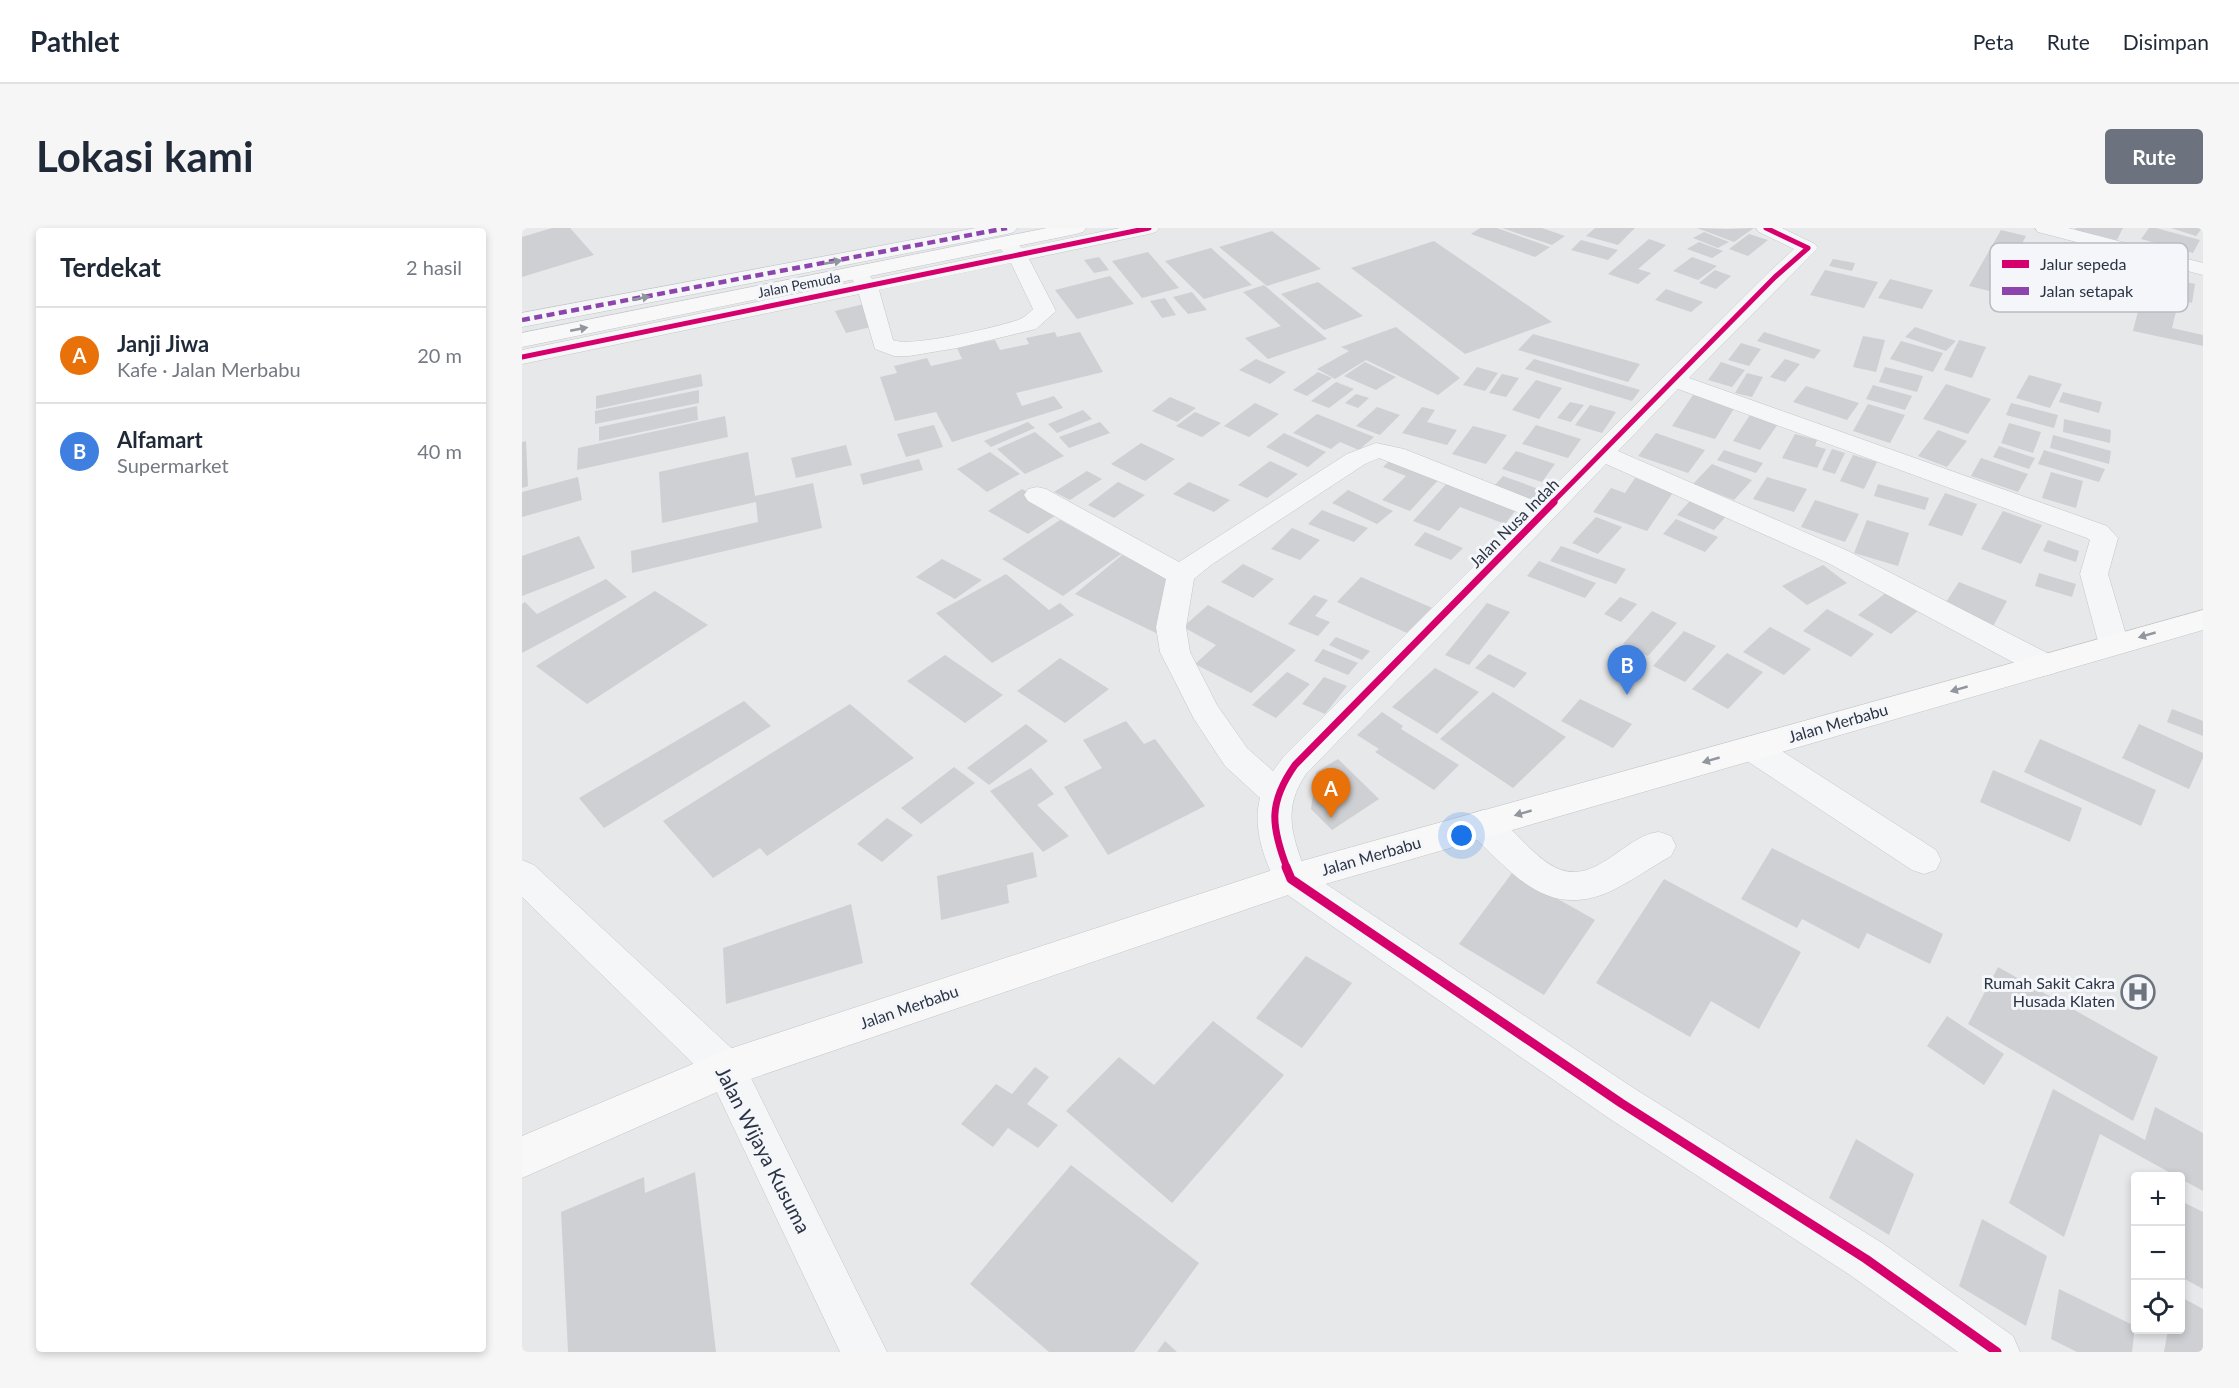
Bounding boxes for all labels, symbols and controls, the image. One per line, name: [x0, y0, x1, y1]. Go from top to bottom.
text: Pathlet: [30, 24, 119, 58]
text: Peta: [1973, 29, 2014, 54]
text: Rute: [2047, 29, 2090, 54]
text: Disimpan: [2123, 29, 2209, 54]
button: Rute: [2105, 129, 2203, 184]
text: Lokasi kami: [36, 131, 254, 181]
legend: [1990, 243, 2188, 312]
text: Terdekat: [60, 251, 161, 283]
text: Jalur sepeda: [2040, 254, 2126, 273]
text: 2 hasil: [406, 255, 462, 279]
one-way arrow: [824, 257, 843, 266]
street label: Jalan Pemuda: [756, 268, 842, 301]
text: Jalan setapak: [2040, 281, 2134, 300]
one-way arrow: [632, 293, 651, 302]
one-way arrow: [570, 324, 589, 333]
text: Janji Jiwa: [117, 330, 209, 357]
text: A: [73, 343, 86, 367]
text: 20 m: [417, 343, 462, 367]
text: Kafe · Jalan Merbabu: [117, 357, 301, 381]
text: Alfamart: [117, 426, 203, 453]
text: B: [73, 439, 86, 463]
text: 40 m: [417, 439, 462, 463]
text: Supermarket: [117, 453, 229, 477]
street label: Jalan Nusa Indah: [1465, 474, 1562, 571]
one-way arrow: [2138, 631, 2156, 641]
pin: B: [1608, 646, 1646, 695]
one-way arrow: [1950, 685, 1968, 694]
street label: Jalan Merbabu: [1786, 699, 1890, 746]
one-way arrow: [1702, 755, 1720, 765]
pin: A: [1312, 768, 1350, 818]
one-way arrow: [1514, 809, 1532, 818]
your location: [1447, 821, 1476, 850]
street label: Jalan Merbabu: [1319, 832, 1423, 879]
place label: Rumah Sakit Cakra Husada Klaten: [1984, 973, 2115, 1010]
hospital icon: Rumah Sakit Cakra Husada Klaten: [2120, 974, 2156, 1010]
street label: Jalan Merbabu: [857, 981, 961, 1032]
street label: Jalan Wijaya Kusuma: [711, 1062, 816, 1237]
map controls: [2131, 1172, 2185, 1334]
button: +: [2131, 1172, 2185, 1226]
button: −: [2131, 1226, 2185, 1280]
button: locate: [2131, 1280, 2185, 1334]

